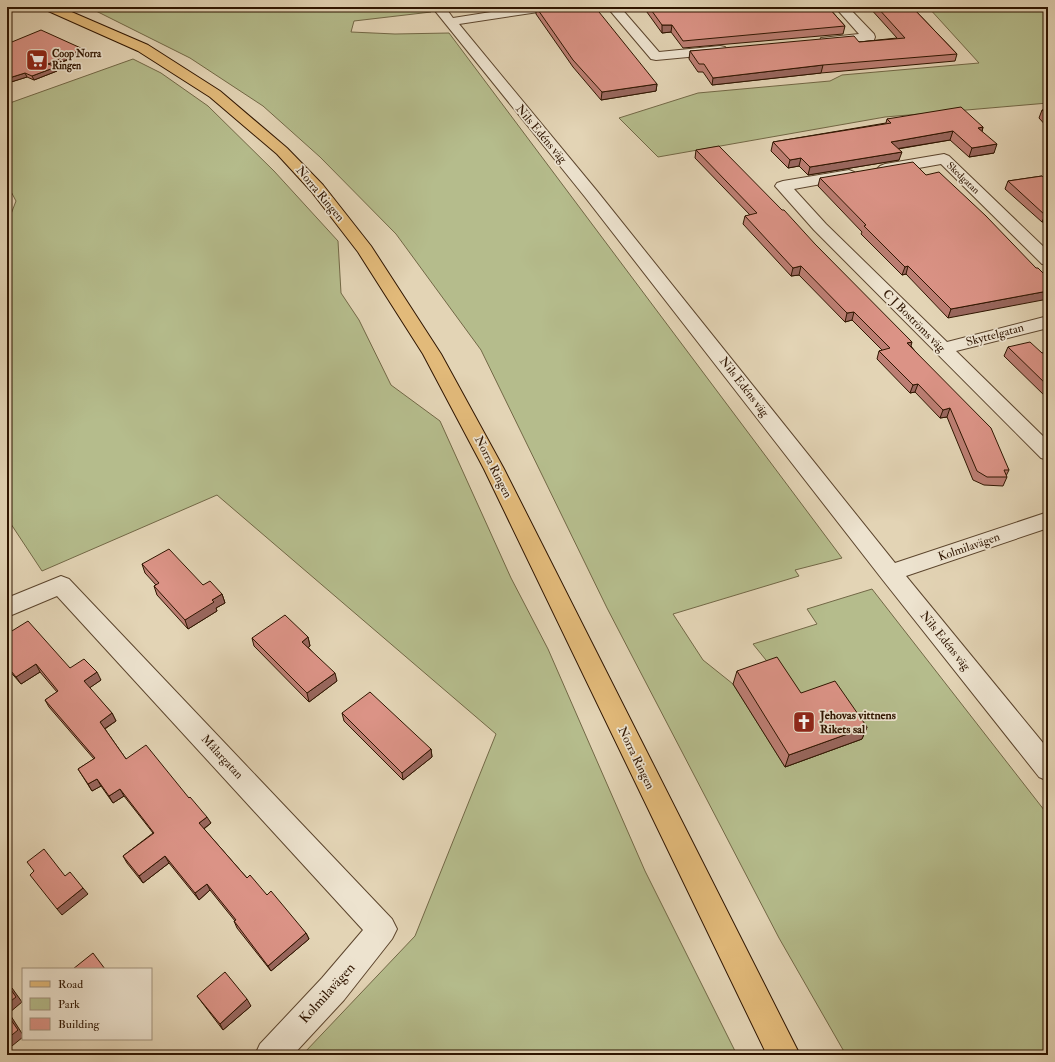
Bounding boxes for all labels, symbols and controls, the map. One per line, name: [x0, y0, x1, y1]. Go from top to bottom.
supermarket icon: Coop Norra Ringen: [24, 47, 50, 73]
place label: Coop Norra Ringen: [52, 48, 102, 73]
street label: Nils Edéns väg: [512, 102, 571, 167]
street label: Skedgatan: [944, 159, 982, 197]
street label: Norra Ringen: [292, 163, 348, 225]
street label: C J Boströms väg: [880, 287, 949, 356]
street label: Skyttelgatan: [964, 320, 1026, 350]
street label: Nils Edéns väg: [716, 354, 773, 421]
street label: Norra Ringen: [471, 433, 515, 501]
street label: Kolmilavägen: [936, 529, 1002, 565]
street label: Nils Edéns väg: [917, 608, 974, 675]
place label: Jehovas vittnens Rikets sal: [819, 708, 896, 737]
church icon: Jehovas vittnens Rikets sal: [791, 709, 817, 735]
street label: Norra Ringen: [614, 724, 658, 792]
street label: Målargatan: [198, 732, 246, 782]
street label: Kolmilavägen: [296, 959, 358, 1027]
legend: [22, 968, 152, 1040]
text: Road: [58, 977, 83, 992]
text: Park: [58, 997, 80, 1012]
text: Building: [58, 1017, 101, 1032]

